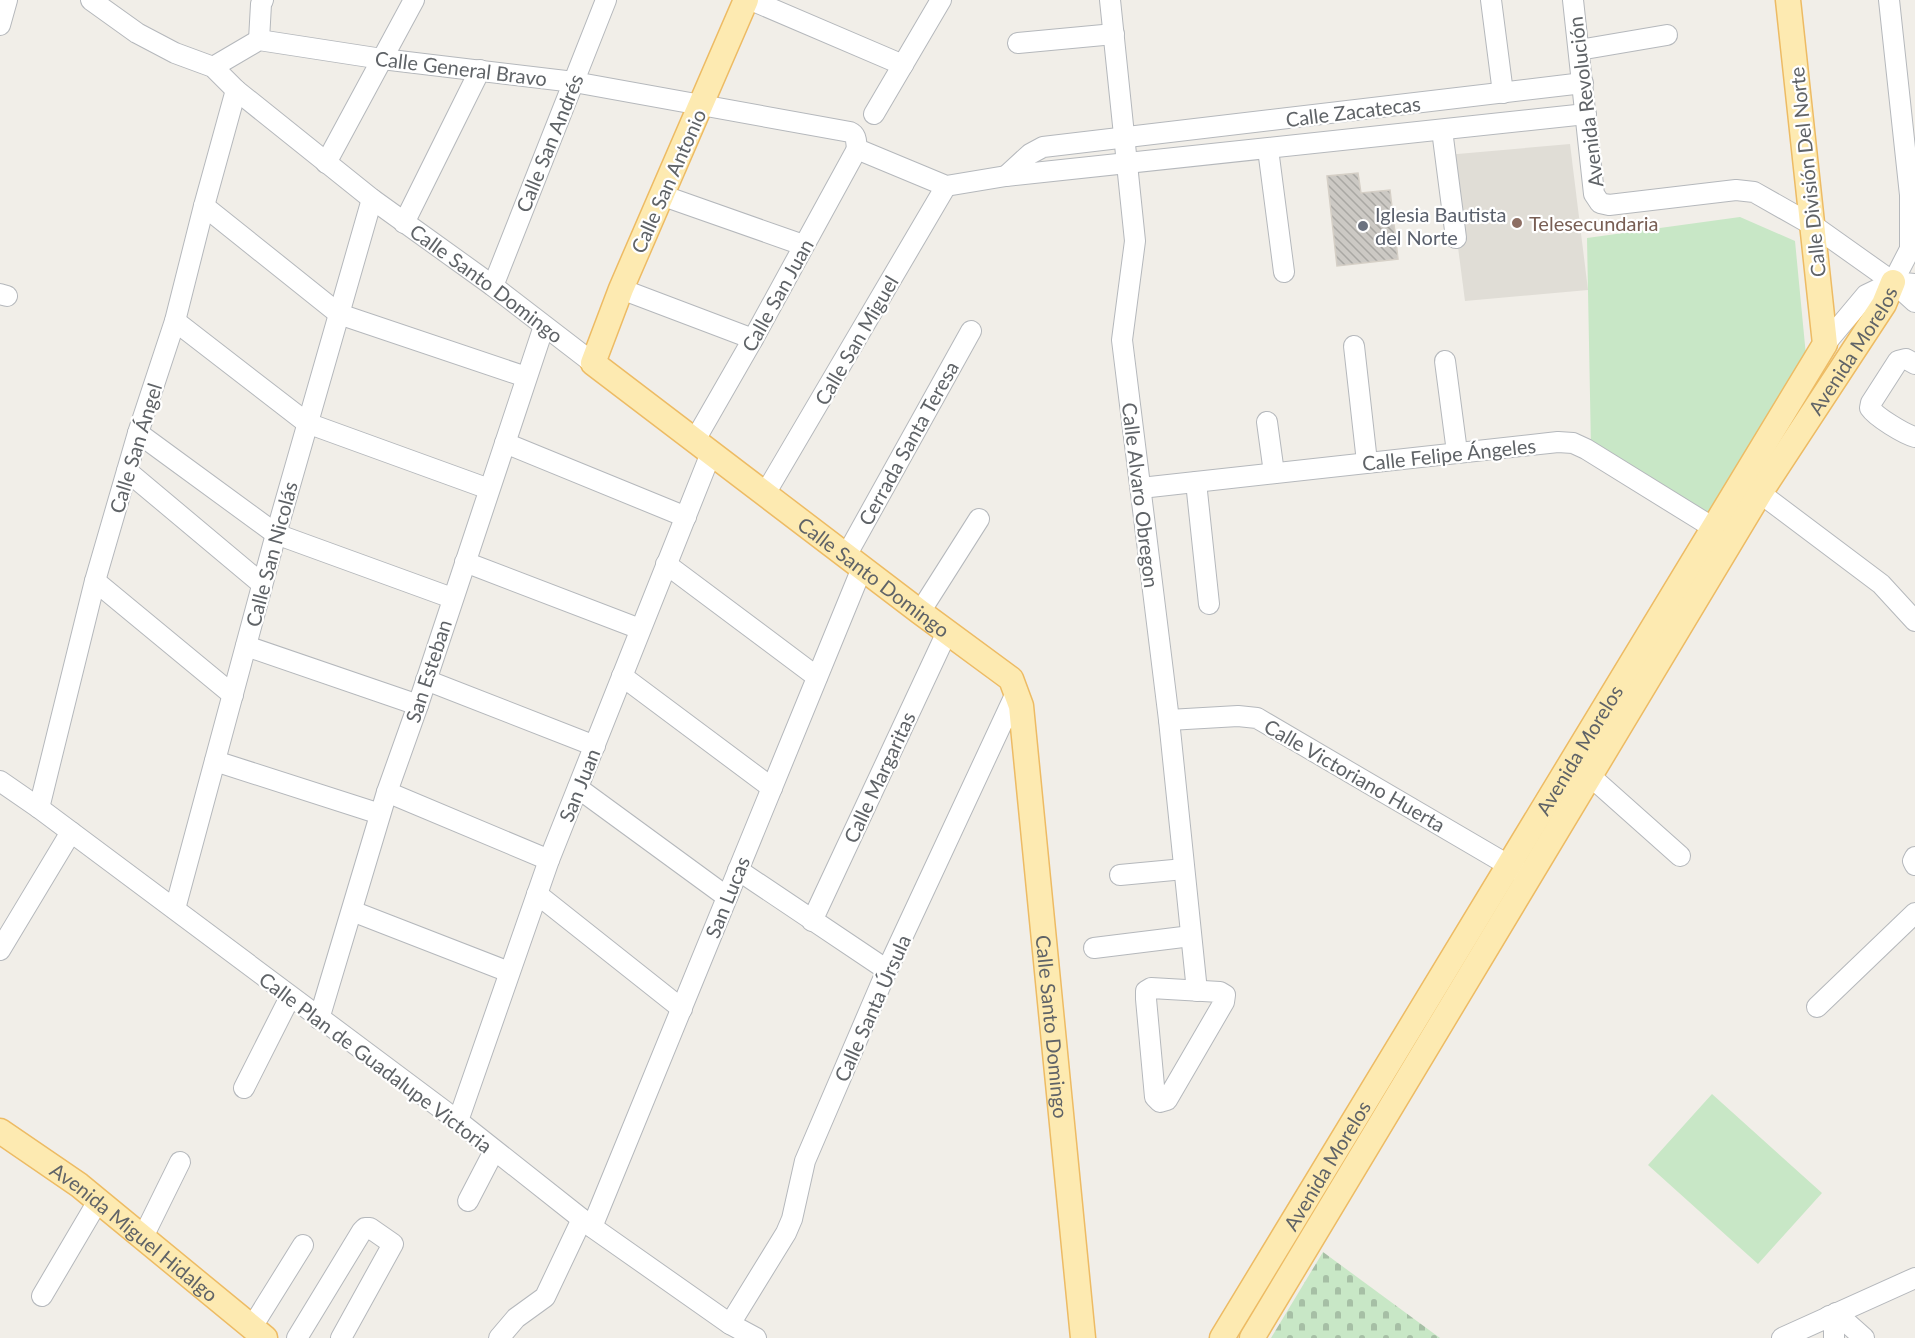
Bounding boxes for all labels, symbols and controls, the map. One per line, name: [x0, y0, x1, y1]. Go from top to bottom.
street label: Avenida Revolución: [1563, 15, 1607, 189]
street label: Calle General Bravo: [374, 46, 548, 90]
street label: Calle División Del Norte: [1784, 66, 1830, 278]
street label: Calle San Andrés: [510, 71, 588, 215]
street label: Calle Zacatecas: [1284, 91, 1422, 131]
street label: Calle San Antonio: [626, 105, 710, 257]
place label: Iglesia Bautista del Norte: [1375, 202, 1506, 249]
place label: Telesecundaria: [1529, 211, 1658, 235]
marker: Telesecundaria: [1510, 216, 1524, 230]
street label: Calle Santo Domingo: [406, 218, 568, 347]
marker: Iglesia Bautista del Norte: [1356, 219, 1370, 233]
street label: Calle San Juan: [736, 234, 818, 356]
street label: Calle San Miguel: [809, 271, 903, 409]
street label: Avenida Morelos: [1803, 283, 1902, 419]
street label: Cerrada Santa Teresa: [853, 357, 963, 529]
street label: Calle San Ángel: [104, 380, 166, 516]
street label: Calle Alvaro Obregon: [1118, 401, 1164, 589]
street label: Calle Felipe Ángeles: [1361, 433, 1537, 475]
street label: Calle San Nicolás: [240, 479, 302, 629]
street label: Calle Santo Domingo: [793, 512, 955, 642]
street label: San Esteban: [400, 616, 456, 726]
street label: Avenida Morelos: [1530, 681, 1627, 819]
street label: Calle Margaritas: [838, 708, 920, 846]
street label: Calle Victoriano Huerta: [1260, 713, 1450, 837]
street label: San Juan: [553, 745, 605, 825]
street label: San Lucas: [700, 853, 754, 941]
street label: Calle Santa Úrsula: [829, 931, 915, 1085]
street label: Calle Santo Domingo: [1032, 934, 1073, 1120]
street label: Calle Plan de Guadalupe Victoria: [255, 967, 497, 1157]
street label: Avenida Morelos: [1278, 1096, 1375, 1235]
street label: Avenida Miguel Hidalgo: [46, 1157, 223, 1306]

